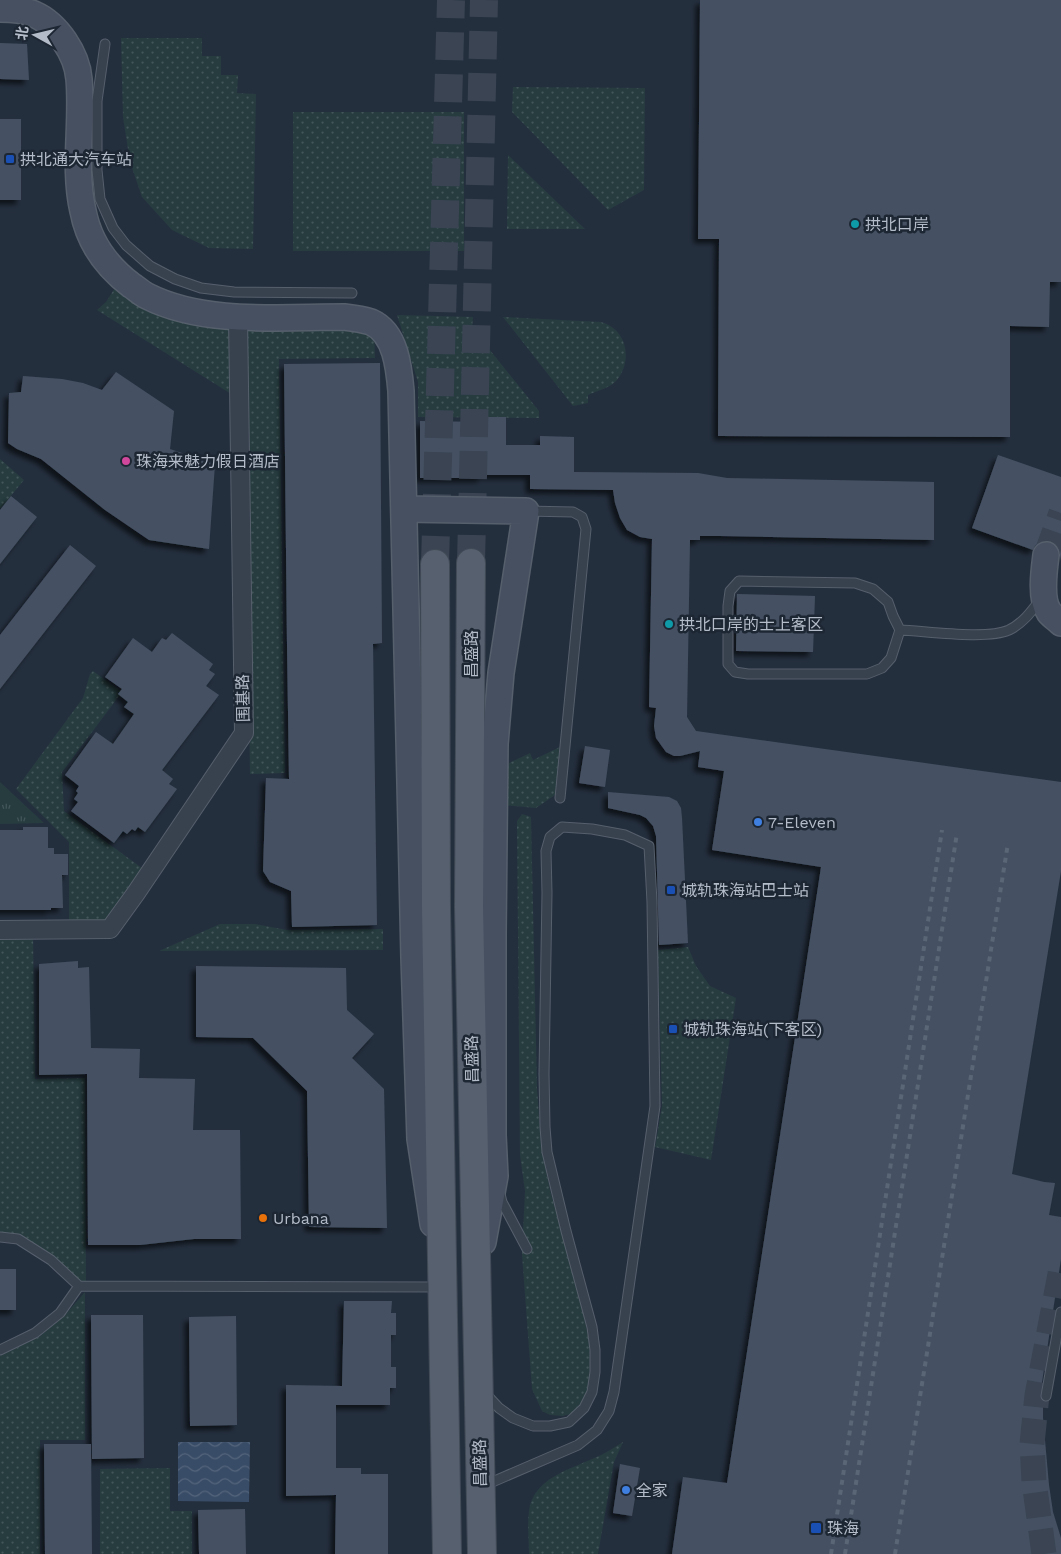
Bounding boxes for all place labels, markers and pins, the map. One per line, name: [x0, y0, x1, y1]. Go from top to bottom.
place label: 拱北通大汽车站: [20, 150, 132, 169]
marker: 拱北通大汽车站: [4, 153, 16, 165]
place label: 拱北口岸: [865, 215, 929, 234]
marker: 拱北口岸: [849, 218, 861, 230]
place label: 珠海来魅力假日酒店: [136, 452, 280, 471]
marker: 珠海来魅力假日酒店: [120, 455, 132, 467]
place label: 拱北口岸的士上客区: [679, 615, 823, 634]
marker: 拱北口岸的士上客区: [663, 618, 675, 630]
place label: 7-Eleven: [768, 813, 836, 832]
marker: 7-Eleven: [752, 816, 764, 828]
place label: 城轨珠海站巴士站: [681, 881, 809, 900]
marker: 城轨珠海站巴士站: [665, 884, 677, 896]
place label: 城轨珠海站(下客区): [683, 1020, 822, 1039]
marker: 城轨珠海站(下客区): [667, 1023, 679, 1035]
place label: Urbana: [273, 1209, 329, 1228]
marker: Urbana: [257, 1212, 269, 1224]
place label: 全家: [636, 1481, 668, 1500]
marker: 全家: [620, 1484, 632, 1496]
place label: 珠海: [827, 1519, 859, 1538]
marker: 珠海: [809, 1521, 823, 1535]

